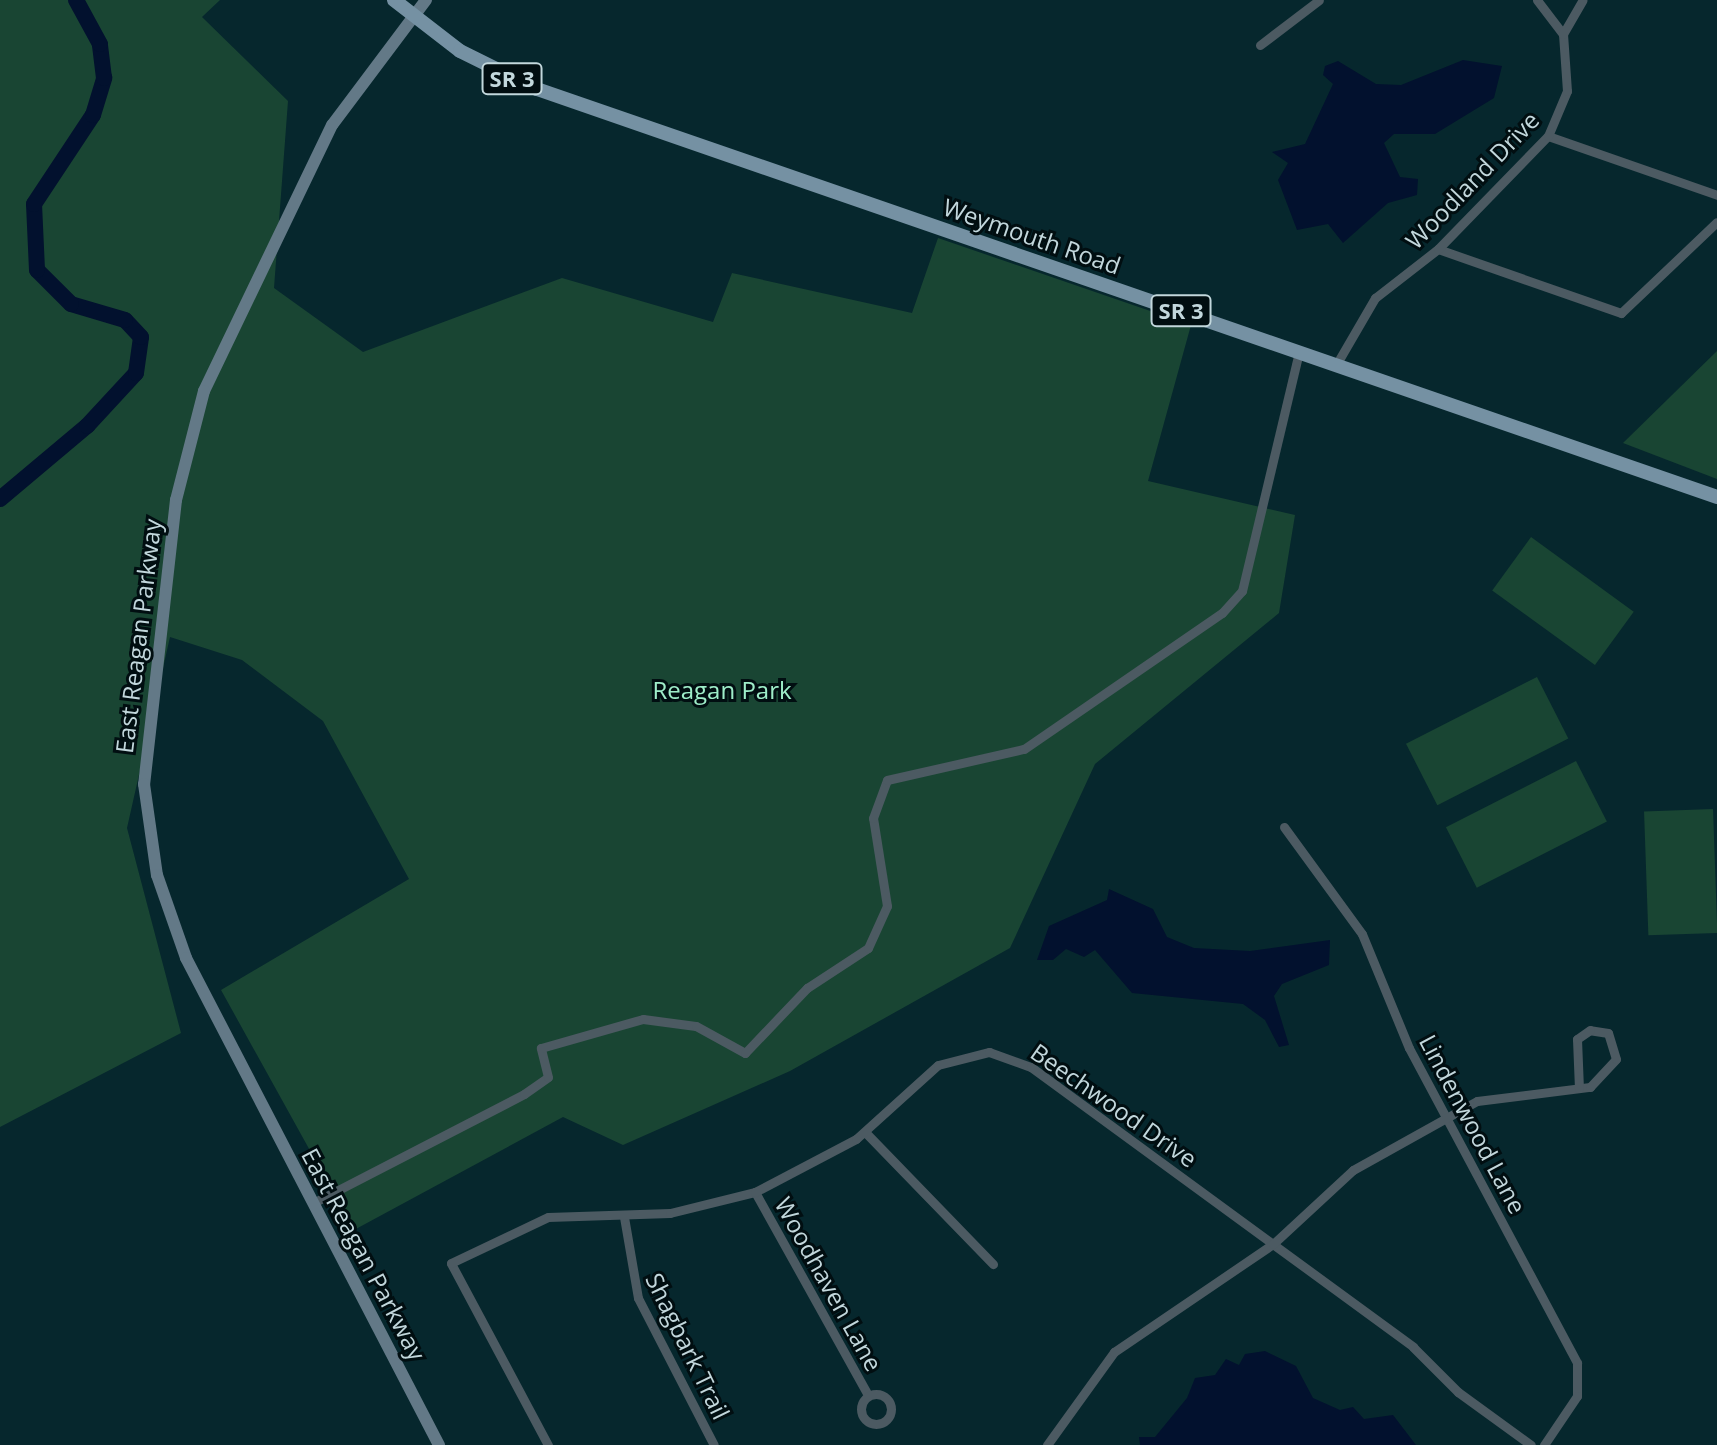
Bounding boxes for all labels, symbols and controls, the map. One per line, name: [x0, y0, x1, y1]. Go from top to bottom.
road number: SR 3: [480, 61, 544, 97]
street label: Woodland Drive: [1399, 105, 1545, 255]
street label: Weymouth Road: [939, 192, 1125, 280]
road number: SR 3: [1149, 293, 1213, 329]
street label: East Reagan Parkway: [109, 517, 167, 755]
park label: Reagan Park: [652, 676, 792, 704]
street label: Lindenwood Lane: [1414, 1030, 1532, 1218]
street label: Beechwood Drive: [1026, 1037, 1202, 1173]
street label: East Reagan Parkway: [296, 1143, 432, 1365]
street label: Woodhaven Lane: [769, 1192, 889, 1376]
street label: Shagbark Trail: [640, 1268, 736, 1424]

